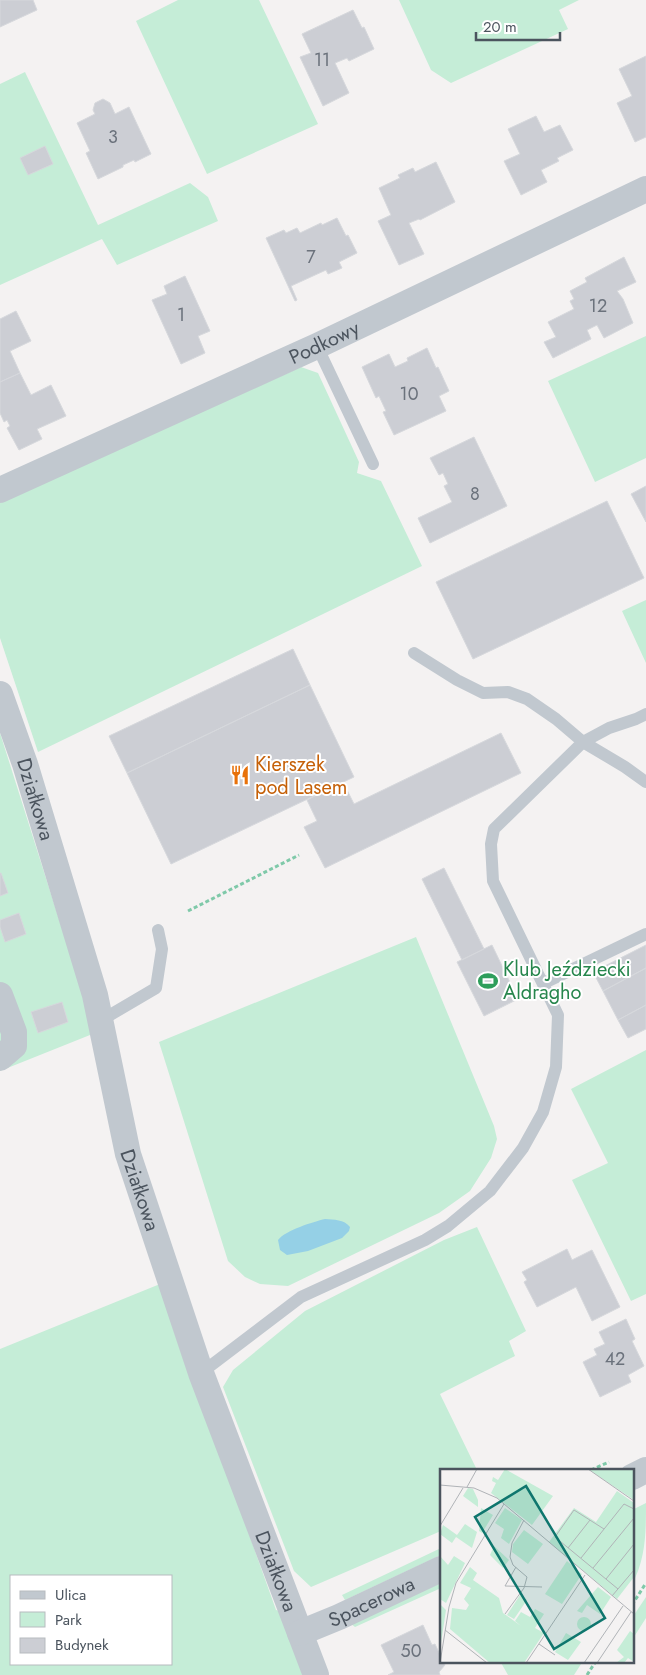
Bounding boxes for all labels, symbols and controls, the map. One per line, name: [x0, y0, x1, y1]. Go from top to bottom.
scale bar: [476, 10, 560, 42]
text: 20 m: [483, 16, 517, 38]
house number: 11: [314, 47, 330, 73]
house number: 3: [108, 124, 118, 150]
house number: 7: [306, 244, 316, 270]
house number: 12: [589, 293, 607, 319]
house number: 1: [177, 302, 185, 328]
street label: Podkowy: [284, 313, 364, 371]
house number: 10: [400, 381, 419, 407]
house number: 8: [470, 481, 480, 507]
place label: Kierszek pod Lasem: [255, 750, 347, 802]
street label: Działkowa: [9, 754, 62, 844]
restaurant icon: Kierszek pod Lasem: [229, 764, 251, 786]
place label: Klub Jeździecki Aldragho: [503, 955, 631, 1007]
sports icon: Klub Jeździecki Aldragho: [477, 970, 499, 992]
street label: Działkowa: [113, 1145, 167, 1235]
house number: 42: [605, 1346, 625, 1372]
inset map: [440, 1469, 634, 1662]
street label: Działkowa: [248, 1526, 305, 1616]
street label: Spacerowa: [324, 1569, 419, 1634]
legend: [10, 1575, 172, 1665]
text: Ulica: [55, 1584, 86, 1606]
text: Park: [55, 1609, 82, 1631]
text: Budynek: [55, 1634, 109, 1656]
house number: 50: [401, 1638, 422, 1664]

